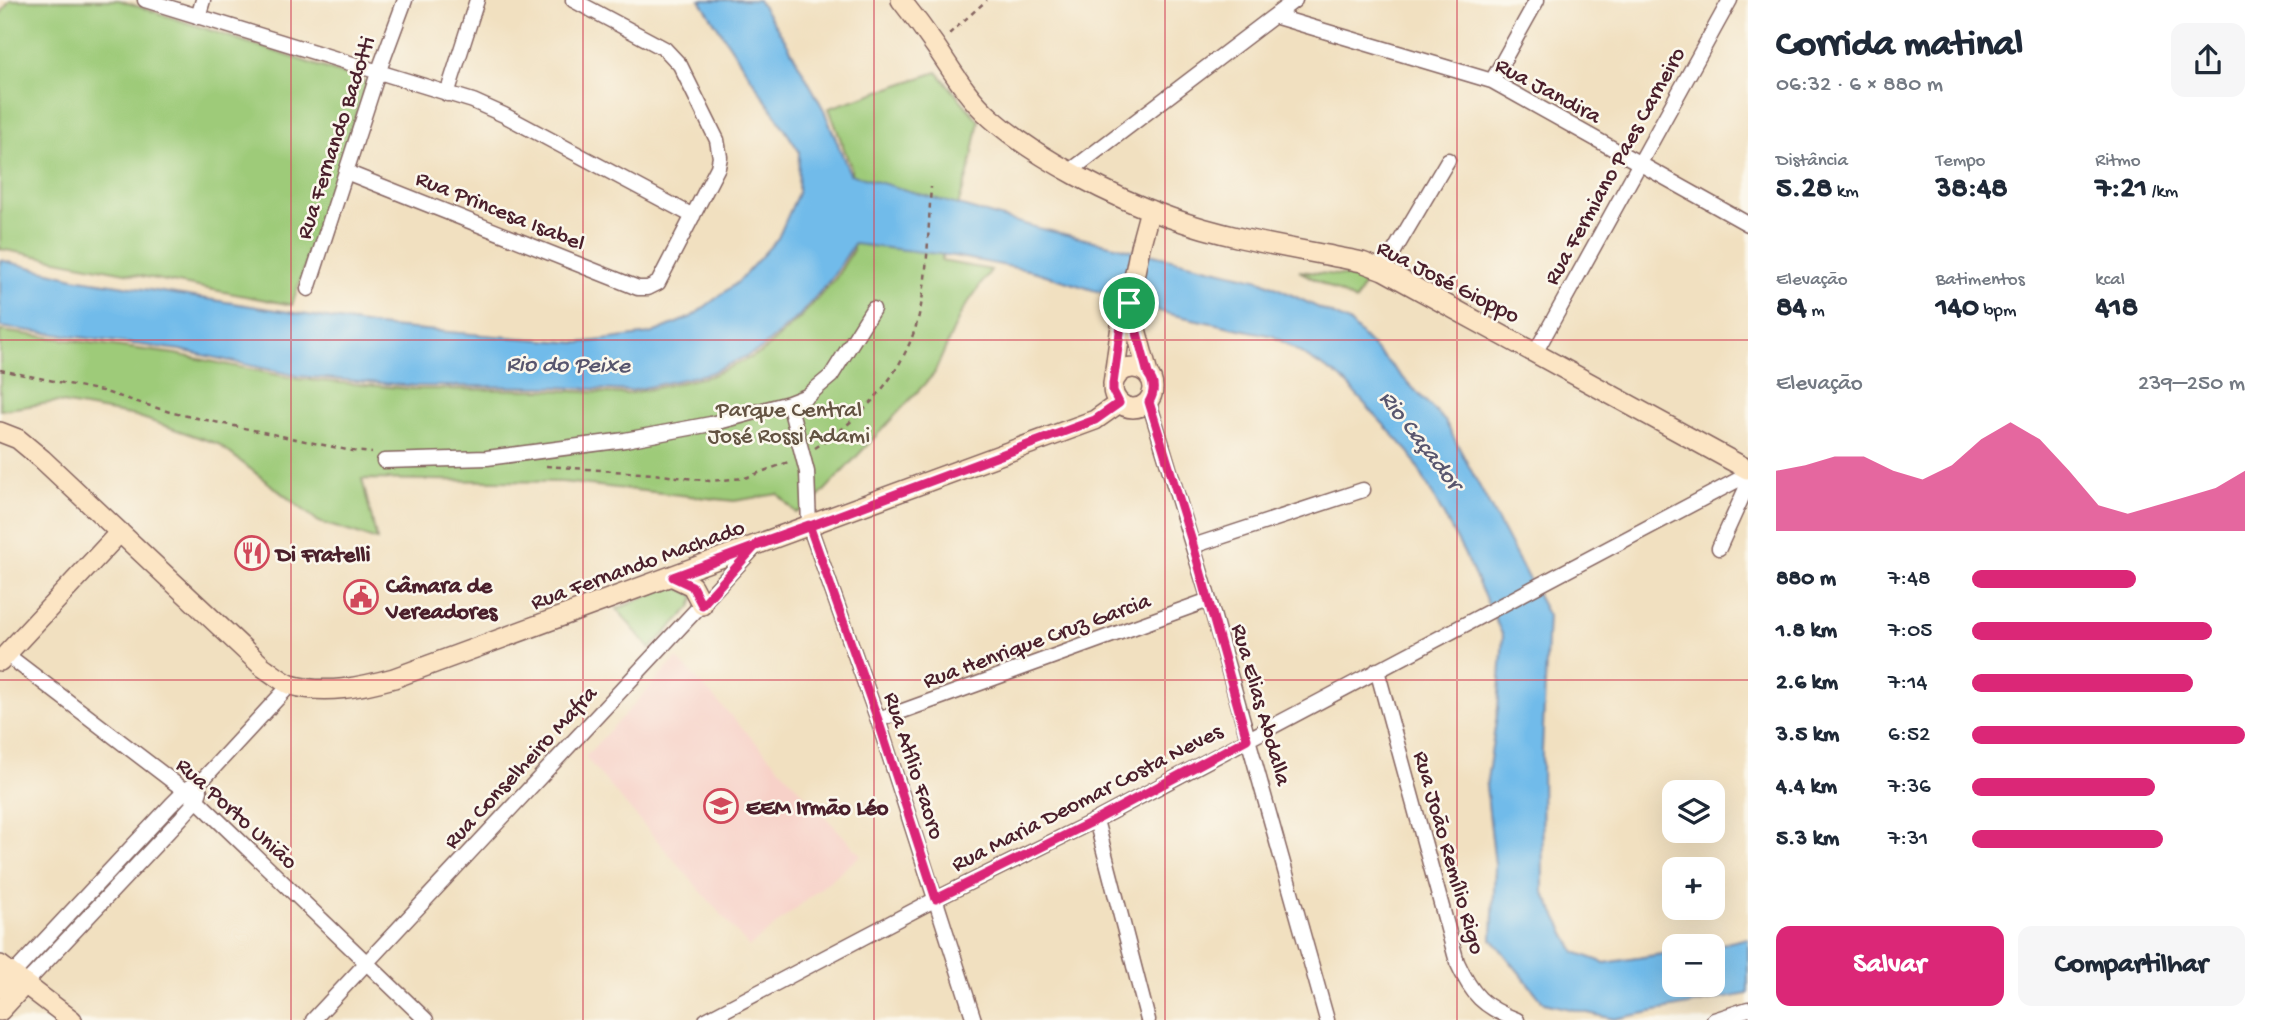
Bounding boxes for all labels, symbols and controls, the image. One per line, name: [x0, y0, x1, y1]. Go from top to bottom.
button: share: [2171, 23, 2245, 97]
text: Corrida matinal: [1776, 24, 2023, 68]
street label: Rua Fernando Badotti: [292, 33, 383, 243]
street label: Rua Fermiano Paes Carneiro: [1539, 43, 1693, 290]
street label: Rua Jandira: [1490, 53, 1606, 132]
text: 06:32 · 6 × 880 m: [1776, 72, 1943, 99]
text: Distância: [1776, 150, 1848, 173]
text: Tempo: [1936, 150, 1985, 173]
text: Ritmo: [2095, 150, 2141, 173]
street label: Rua Princesa Isabel: [411, 166, 588, 258]
text: 5.28: [1776, 173, 1832, 208]
text: 38:48: [1936, 173, 2008, 208]
text: 7:21: [2095, 173, 2147, 208]
text: km: [1832, 181, 1859, 204]
text: /km: [2147, 181, 2178, 204]
street label: Rua José Gioppo: [1371, 235, 1524, 331]
text: Elevação: [1776, 269, 1848, 292]
text: Batimentos: [1936, 269, 2025, 292]
text: kcal: [2095, 269, 2125, 292]
pin: [1099, 273, 1159, 333]
icon: arrive: [1110, 284, 1148, 322]
text: 84: [1776, 292, 1807, 327]
text: 140: [1936, 292, 1979, 327]
text: 418: [2095, 292, 2138, 327]
text: m: [1807, 300, 1825, 323]
text: bpm: [1979, 300, 2016, 323]
water label: Rio do Peixe: [506, 351, 632, 382]
text: Elevação: [1776, 371, 1863, 398]
text: 239–250 m: [2138, 371, 2245, 398]
water label: Rio Caçador: [1371, 385, 1470, 500]
park label: Parque Central José Rossi Adami: [708, 398, 870, 451]
street label: Rua Fernando Machado: [528, 515, 749, 618]
restaurant icon: Di Fratelli: [233, 534, 271, 572]
place label: Di Fratelli: [274, 543, 371, 570]
text: 880 m: [1776, 566, 1836, 593]
text: 7:48: [1888, 566, 1931, 593]
place label: Câmara de Vereadores: [385, 574, 499, 627]
public building icon: Câmara de Vereadores: [342, 578, 380, 616]
street label: Rua Henrique Cruz Garcia: [920, 588, 1156, 696]
text: 1.8 km: [1776, 618, 1837, 645]
text: 7:05: [1888, 618, 1932, 645]
street label: Rua Elias Abdalla: [1224, 621, 1296, 790]
text: 2.6 km: [1776, 670, 1838, 697]
text: 7:14: [1888, 670, 1927, 697]
street label: Rua Conselheiro Mafra: [439, 680, 605, 856]
street label: Rua Atílio Faoro: [876, 689, 949, 843]
street label: Rua Maria Deomar Costa Neves: [948, 719, 1228, 879]
text: 3.5 km: [1776, 722, 1839, 749]
text: 6:52: [1888, 722, 1930, 749]
street label: Rua João Remílio Rigo: [1406, 748, 1490, 958]
street label: Rua Porto União: [169, 753, 302, 876]
text: 4.4 km: [1776, 774, 1837, 801]
text: 7:36: [1888, 774, 1931, 801]
map controls: [1662, 780, 1725, 997]
button: layers: [1662, 780, 1725, 843]
school or university icon: EEM Irmão Léo: [702, 787, 740, 825]
place label: EEM Irmão Léo: [746, 796, 889, 823]
text: 5.3 km: [1776, 826, 1839, 853]
text: 7:31: [1888, 826, 1928, 853]
button: +: [1662, 857, 1725, 920]
button: Salvar: [1776, 926, 2004, 1006]
button: Compartilhar: [2018, 926, 2245, 1006]
button: −: [1662, 934, 1725, 997]

